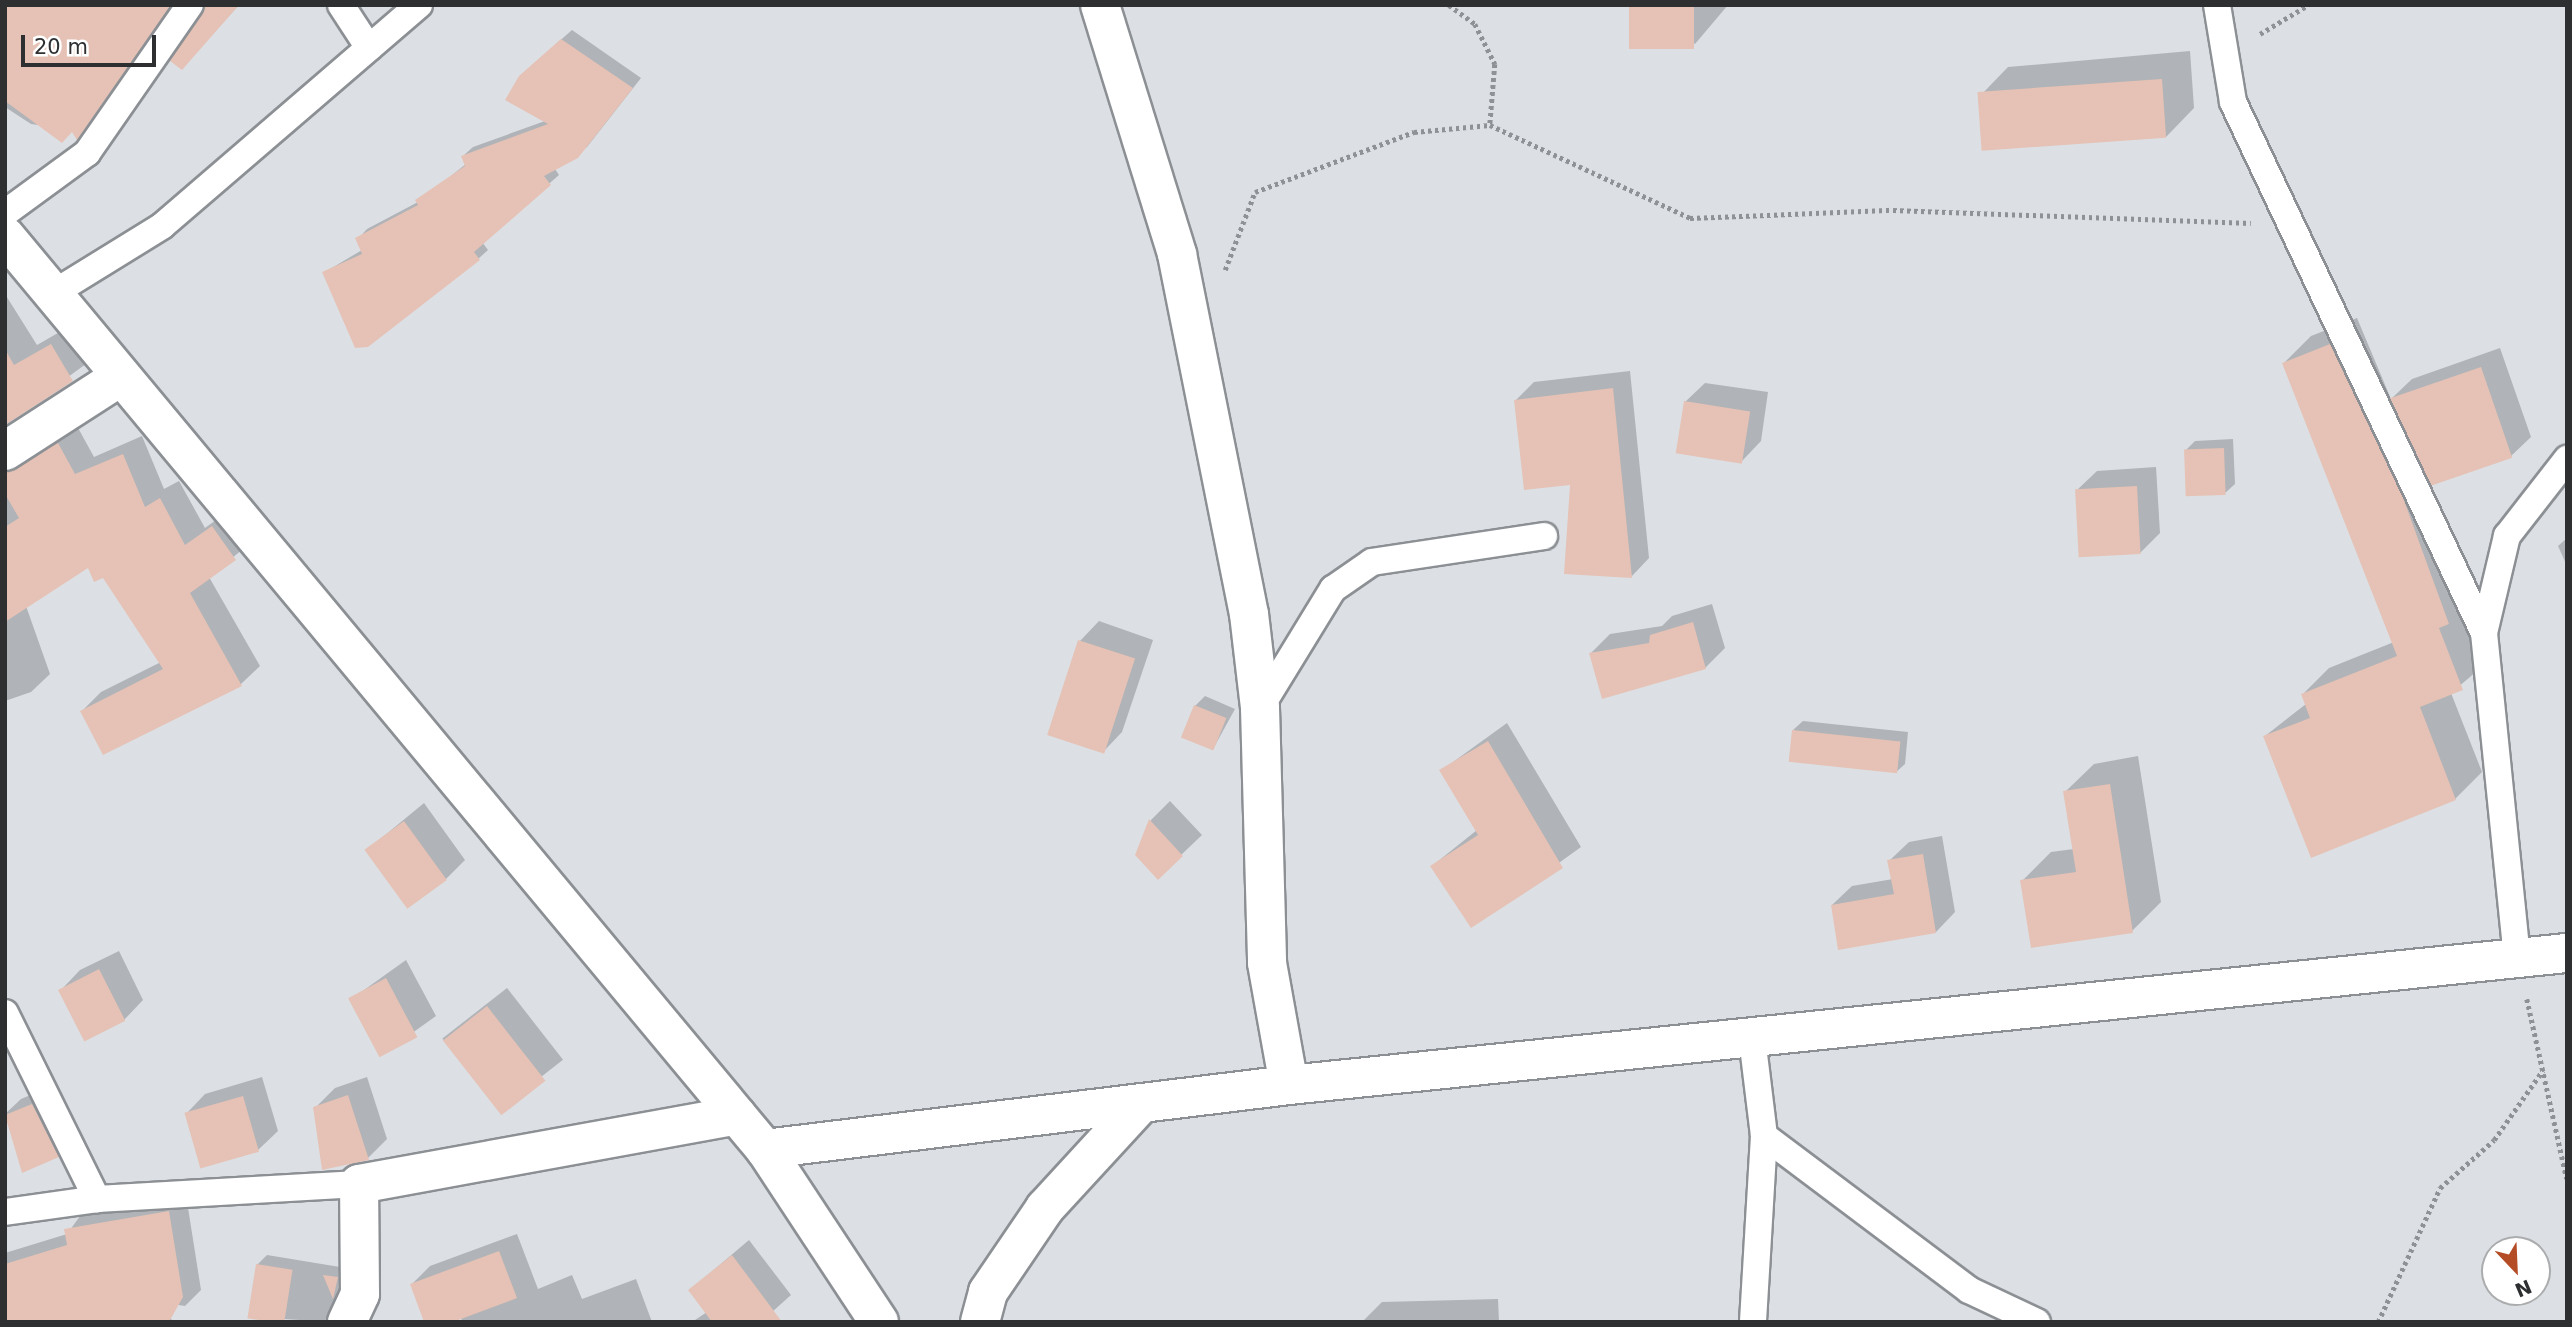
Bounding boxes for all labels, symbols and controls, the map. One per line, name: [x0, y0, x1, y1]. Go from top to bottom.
scale bar: [24, 21, 159, 65]
text: 20 m: [34, 35, 88, 59]
north arrow: [2481, 1236, 2551, 1306]
text: N: [2512, 1275, 2535, 1302]

